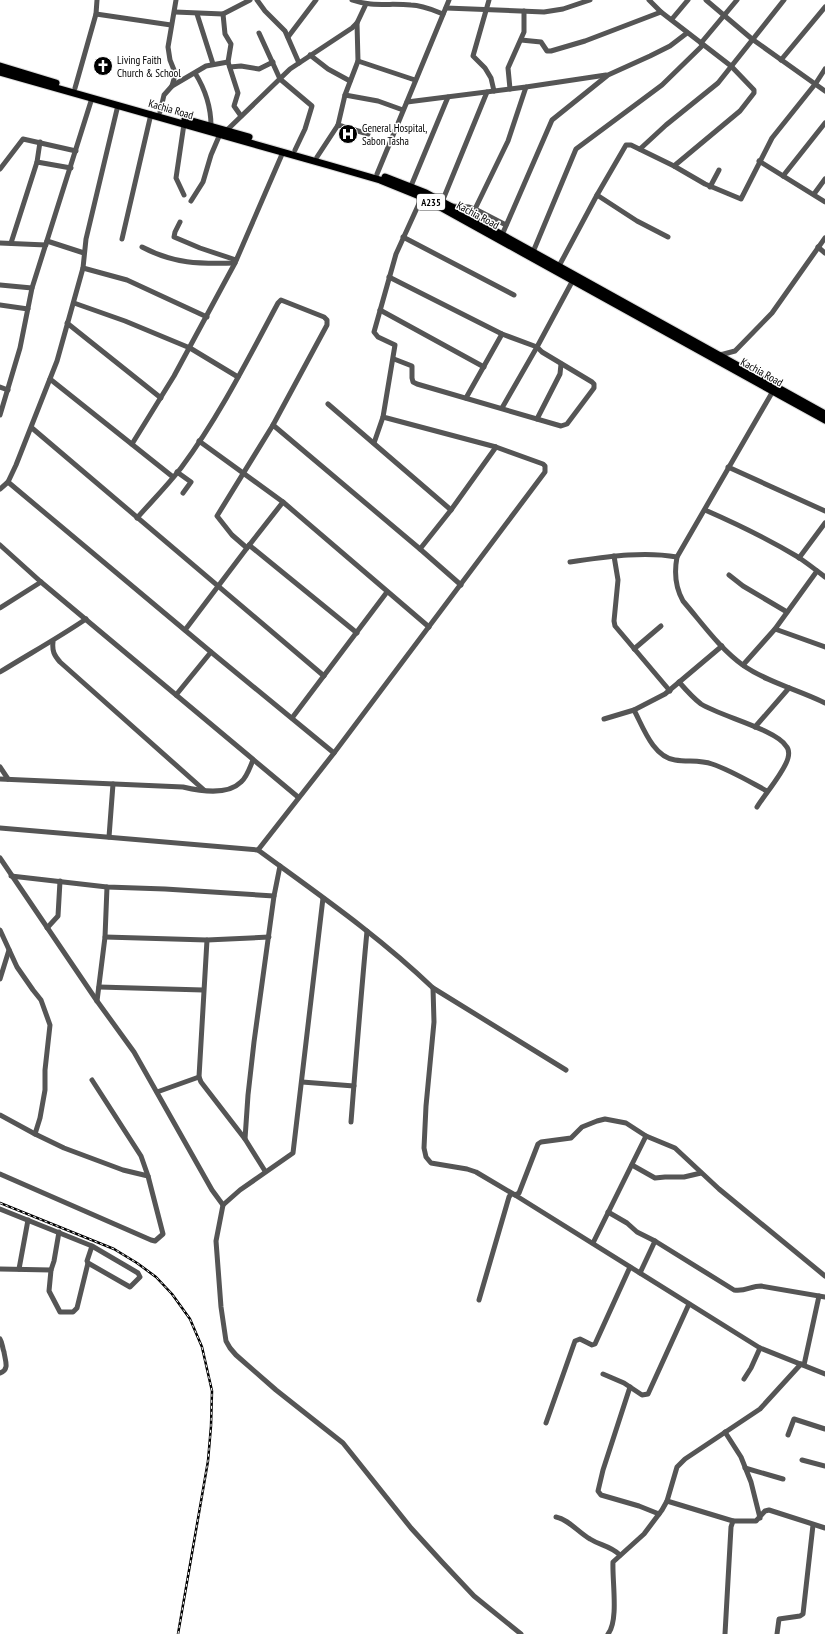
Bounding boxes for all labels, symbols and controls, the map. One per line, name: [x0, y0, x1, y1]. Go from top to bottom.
place label: Living Faith Church & School: [117, 53, 181, 80]
church icon: Living Faith Church & School: [92, 55, 114, 77]
street label: Kachia Road: [147, 96, 195, 122]
place label: General Hospital, Sabon Tasha: [362, 121, 427, 148]
hospital icon: General Hospital, Sabon Tasha: [337, 123, 359, 145]
road number: A235: [417, 194, 445, 210]
street label: Kachia Road: [454, 198, 502, 232]
street label: Kachia Road: [738, 355, 786, 389]

